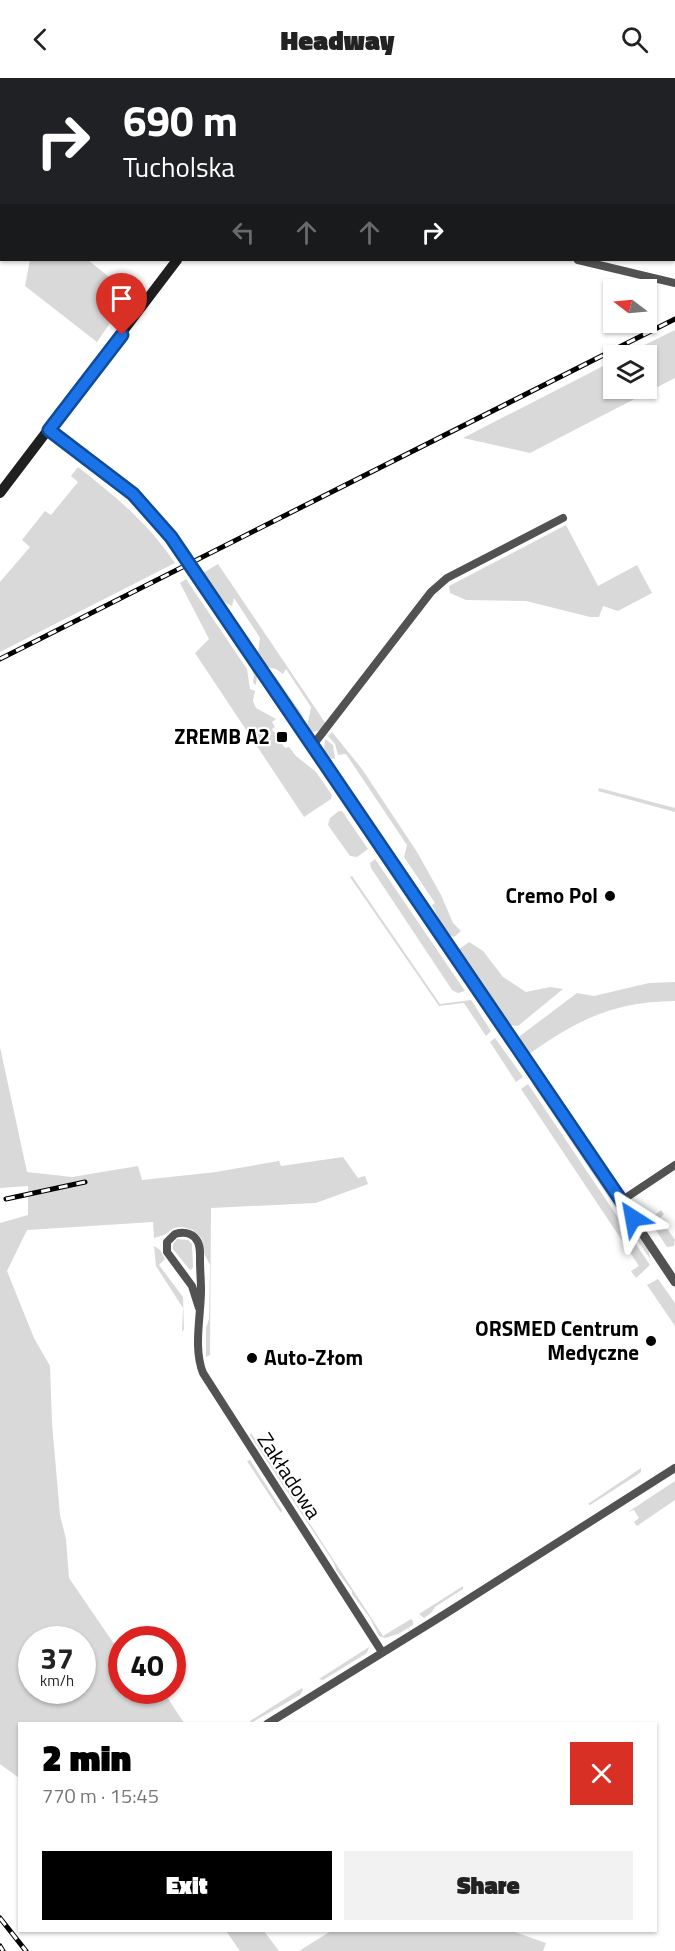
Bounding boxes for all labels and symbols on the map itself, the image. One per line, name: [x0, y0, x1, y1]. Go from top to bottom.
pin: [96, 273, 147, 335]
north arrow: [603, 279, 657, 333]
place label: ZREMB A2: [174, 720, 270, 752]
marker: ZREMB A2: [275, 730, 289, 744]
place label: Cremo Pol: [505, 879, 598, 911]
marker: Cremo Pol: [603, 889, 617, 903]
position arrow: [601, 1186, 665, 1250]
place label: ORSMED Centrum Medyczne: [475, 1312, 639, 1368]
marker: ORSMED Centrum Medyczne: [644, 1334, 658, 1348]
place label: Auto-Złom: [264, 1341, 363, 1373]
marker: Auto-Złom: [245, 1351, 259, 1365]
street label: Zakładowa: [250, 1426, 330, 1525]
speed limit sign: 40: [108, 1626, 186, 1704]

